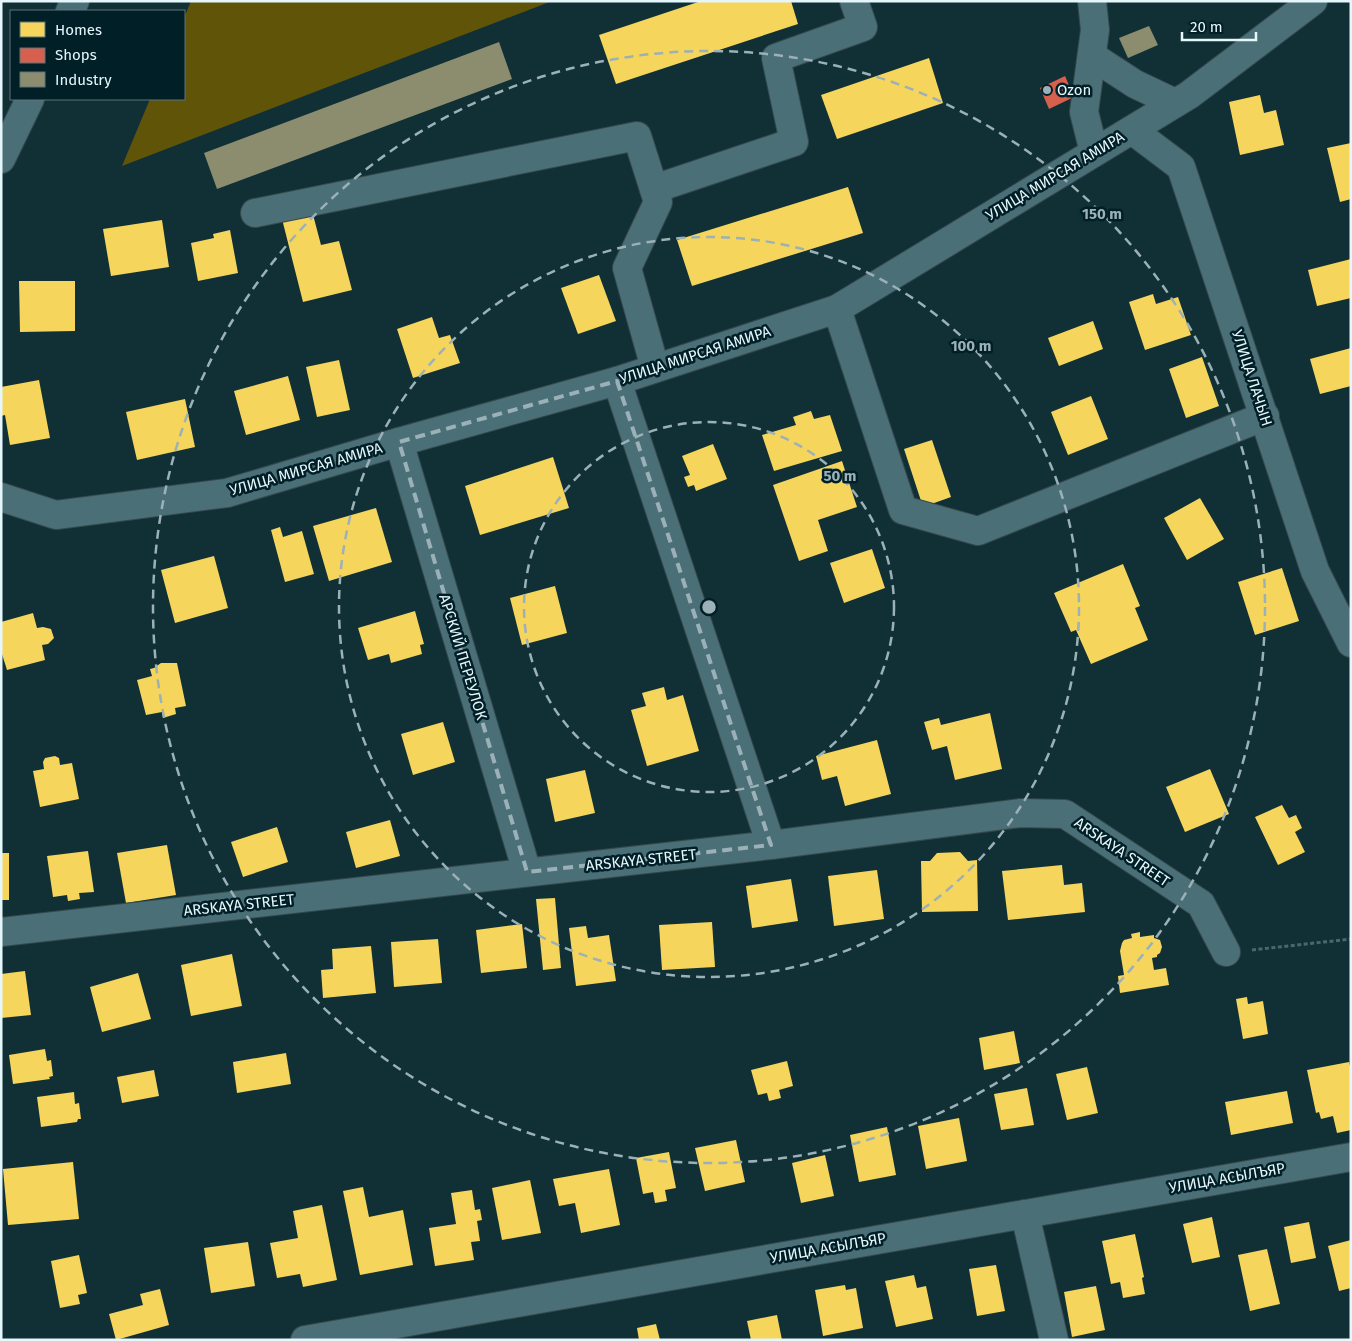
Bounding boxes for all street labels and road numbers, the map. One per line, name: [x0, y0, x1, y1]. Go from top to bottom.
street label: УЛИЦА МИРСАЯ АМИРА: [983, 127, 1128, 224]
street label: УЛИЦА МИРСАЯ АМИРА: [617, 322, 773, 388]
street label: УЛИЦА ЛАЧЫН: [1228, 328, 1276, 428]
street label: УЛИЦА МИРСАЯ АМИРА: [228, 438, 385, 499]
street label: АРСКИЙ ПЕРЕУЛОК: [435, 592, 491, 722]
street label: ARSKAYA STREET: [1071, 813, 1173, 891]
street label: ARSKAYA STREET: [585, 845, 697, 875]
street label: ARSKAYA STREET: [183, 890, 295, 920]
street label: УЛИЦА АСЫЛЪЯР: [1168, 1159, 1287, 1197]
street label: УЛИЦА АСЫЛЪЯР: [769, 1229, 888, 1267]

